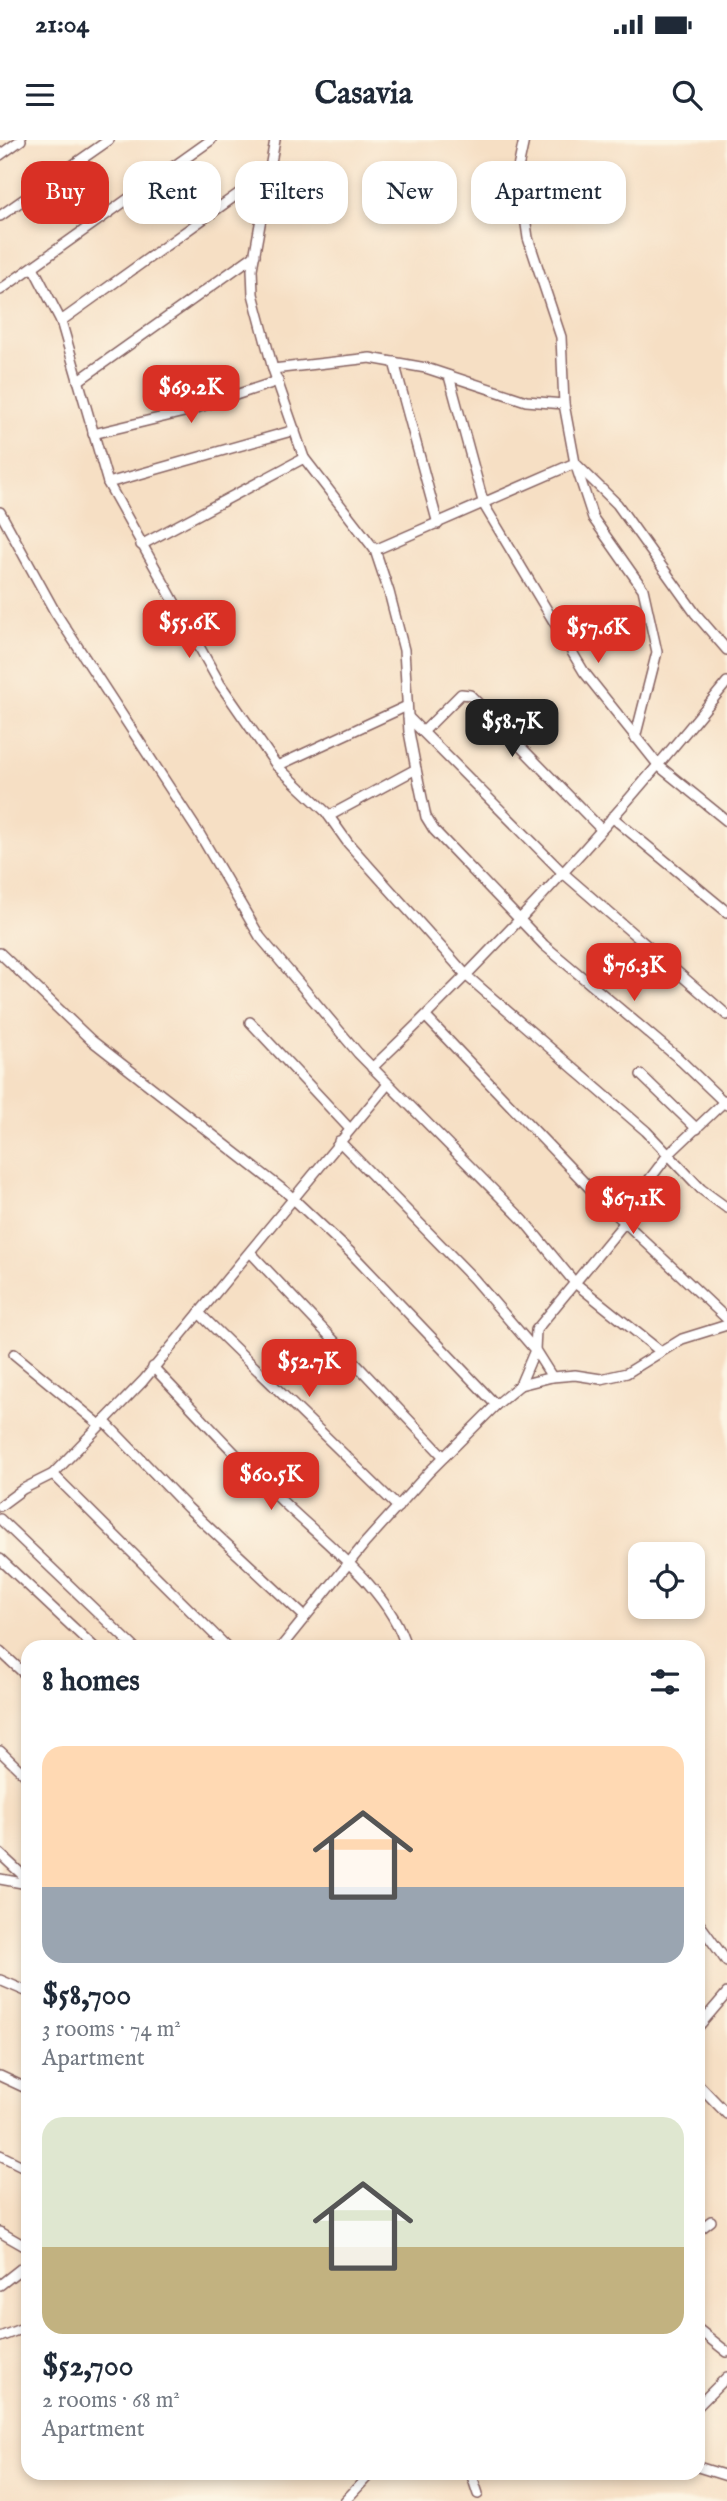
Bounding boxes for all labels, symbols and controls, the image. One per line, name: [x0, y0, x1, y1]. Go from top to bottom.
text: 21:04: [35, 8, 89, 41]
text: Casavia: [314, 74, 413, 115]
icon: menu: [21, 76, 59, 114]
icon: search: [668, 76, 706, 114]
chip: Buy: [21, 161, 109, 224]
chip: Rent: [123, 161, 221, 224]
chip: Filters: [235, 161, 348, 224]
chip: New: [362, 161, 457, 224]
chip: Apartment: [471, 161, 626, 224]
pin: $69.2K: [134, 366, 248, 425]
text: $69.2K: [159, 373, 223, 402]
pin: $55.6K: [132, 601, 246, 660]
pin: $57.6K: [541, 606, 655, 665]
text: $55.6K: [159, 608, 219, 637]
text: $57.6K: [566, 613, 630, 642]
pin: $58.7K: [455, 700, 569, 759]
text: $58.7K: [481, 707, 543, 736]
pin: $76.3K: [577, 944, 691, 1003]
text: $76.3K: [602, 951, 666, 980]
pin: $67.1K: [576, 1176, 690, 1236]
text: $67.1K: [601, 1184, 665, 1213]
pin: $52.7K: [252, 1340, 366, 1399]
text: $52.7K: [278, 1347, 340, 1376]
pin: $60.5K: [214, 1452, 328, 1512]
text: $60.5K: [239, 1460, 303, 1489]
map controls: [628, 1542, 705, 1619]
button: locate: [628, 1542, 705, 1619]
text: 8 homes: [42, 1663, 140, 1701]
icon: filters: [646, 1663, 684, 1701]
icon: home: [300, 1792, 426, 1918]
text: $58,700: [42, 1977, 131, 2015]
text: 3 rooms · 74 m²: [42, 2015, 181, 2044]
text: Apartment: [42, 2044, 145, 2073]
icon: home: [300, 2163, 426, 2289]
text: $52,700: [42, 2348, 133, 2386]
text: 2 rooms · 68 m²: [42, 2386, 180, 2415]
text: Apartment: [42, 2415, 145, 2444]

